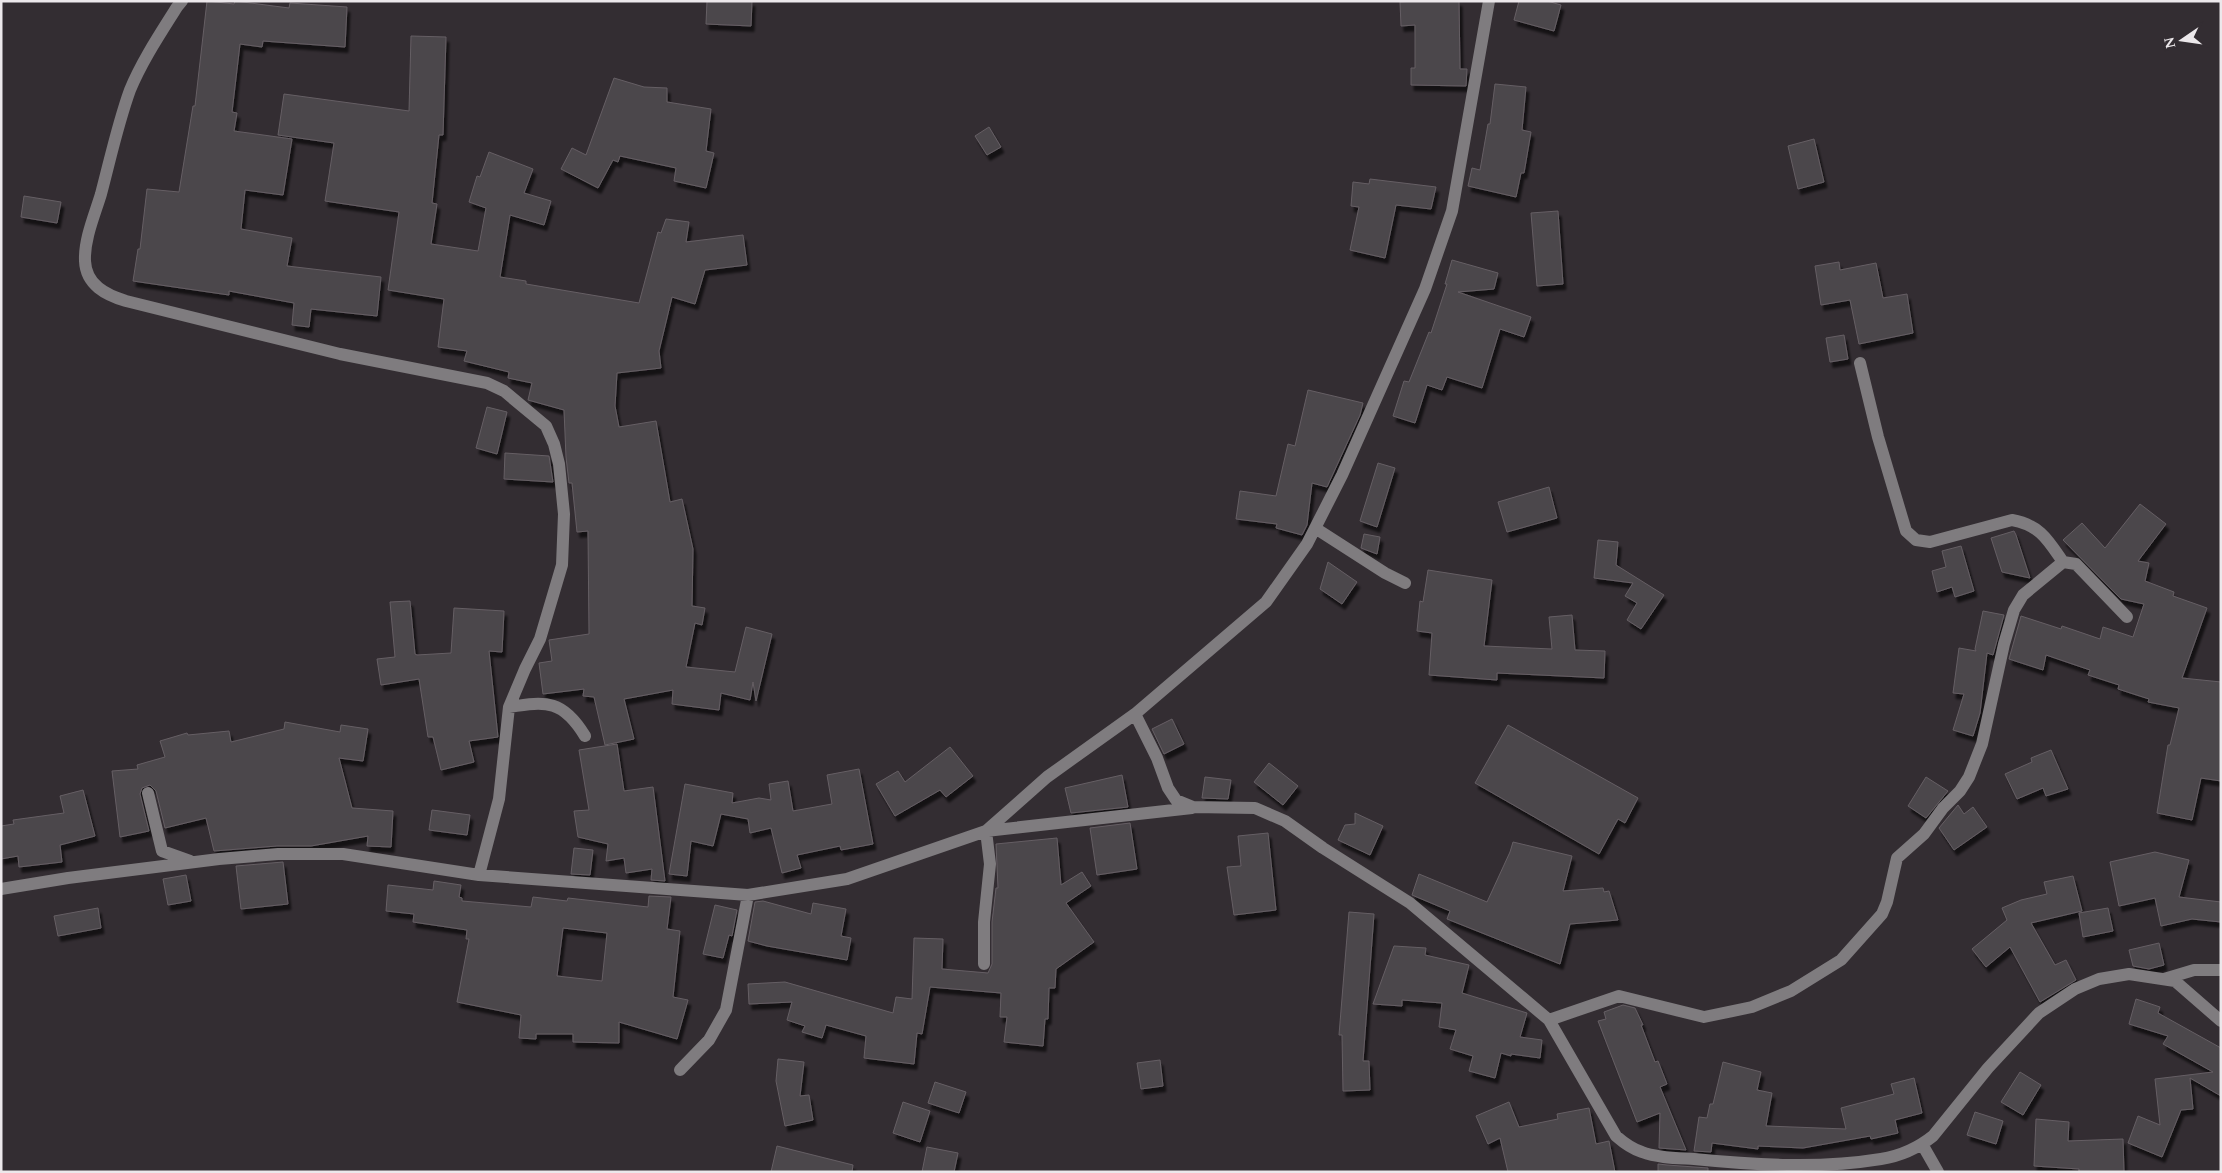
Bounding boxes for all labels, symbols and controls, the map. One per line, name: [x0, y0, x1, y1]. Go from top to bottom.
north arrow: [2157, 15, 2207, 65]
text: N: [2158, 35, 2181, 51]

